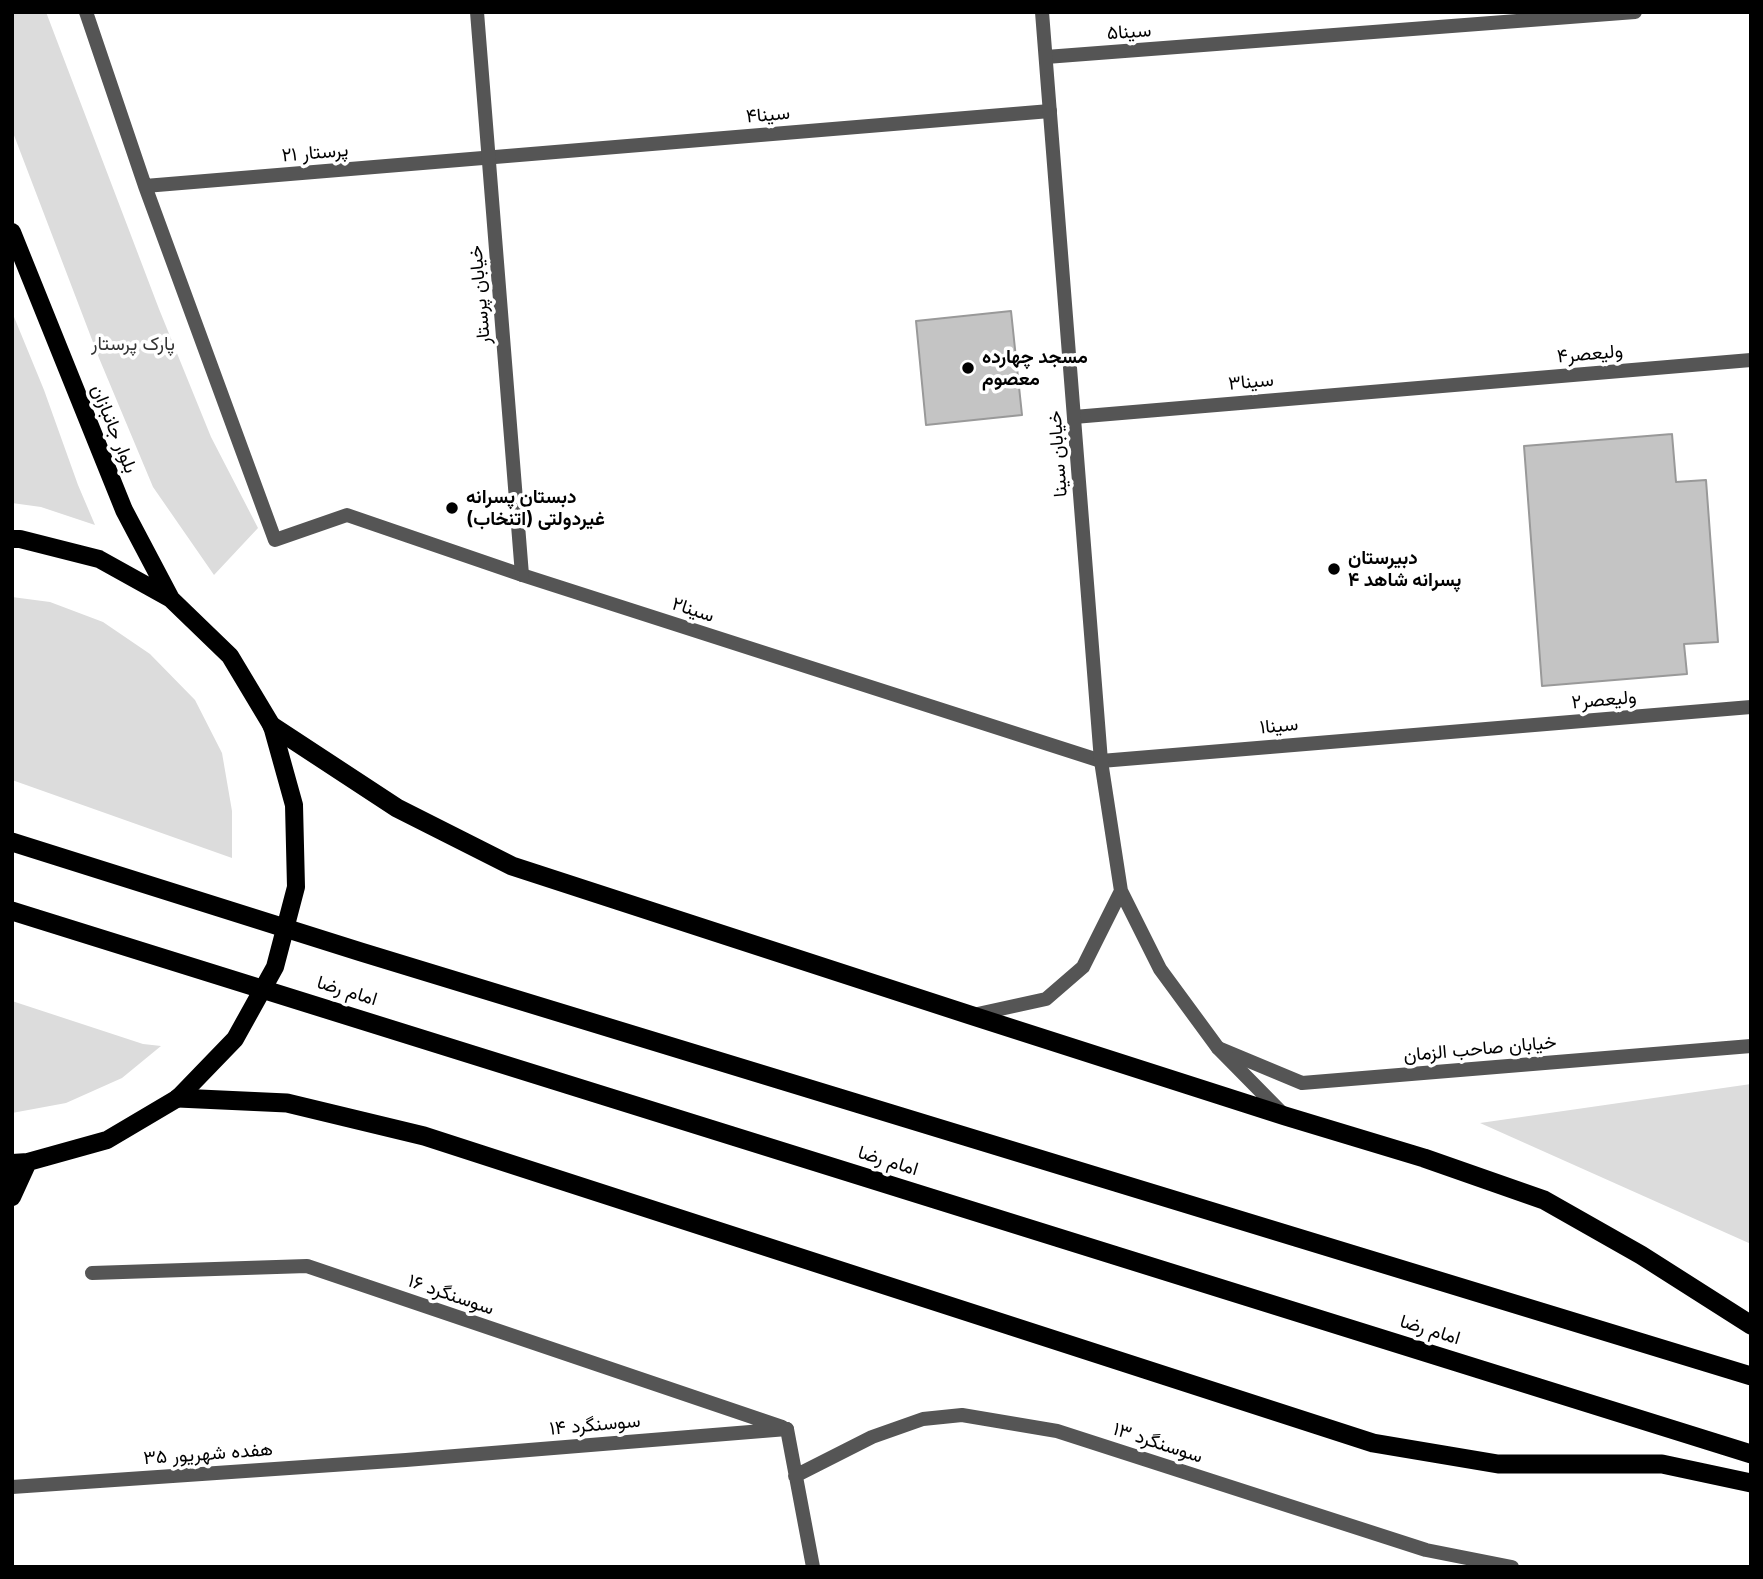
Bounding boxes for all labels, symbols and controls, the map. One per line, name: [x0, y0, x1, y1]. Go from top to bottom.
street label: سینا۵: [1106, 19, 1152, 45]
street label: سینا۴: [745, 102, 791, 128]
street label: پرستار ۲۱: [281, 139, 349, 167]
street label: خیابان پرستار: [464, 244, 496, 346]
park label: پارک پرستار: [91, 333, 175, 355]
street label: ولیعصر۴: [1556, 340, 1624, 368]
place label: مسجد چهارده معصوم: [982, 346, 1088, 390]
marker: مسجد چهارده معصوم: [960, 360, 976, 376]
street label: سینا۳: [1227, 369, 1275, 395]
street label: بلوار جانبازان: [86, 381, 142, 477]
street label: خیابان سینا: [1044, 410, 1072, 498]
place label: دبستان پسرانه غیردولتی (اتنخاب): [466, 486, 605, 530]
marker: دبستان پسرانه غیردولتی (اتنخاب): [444, 500, 460, 516]
place label: دبیرستان پسرانه شاهد ۴: [1348, 547, 1461, 591]
marker: دبیرستان پسرانه شاهد ۴: [1326, 561, 1342, 577]
street label: سینا۲: [669, 592, 717, 628]
street label: ولیعصر۲: [1570, 686, 1638, 714]
street label: سینا۱: [1259, 713, 1299, 739]
street label: امام رضا: [314, 971, 380, 1011]
street label: خیابان صاحب الزمان: [1402, 1031, 1558, 1067]
street label: امام رضا: [855, 1141, 921, 1181]
street label: سوسنگرد ۱۶: [405, 1270, 497, 1320]
street label: امام رضا: [1397, 1310, 1463, 1350]
street label: سوسنگرد ۱۴: [549, 1410, 641, 1440]
street label: سوسنگرد ۱۳: [1110, 1418, 1206, 1468]
street label: هفده شهریور ۳۵: [143, 1438, 273, 1470]

